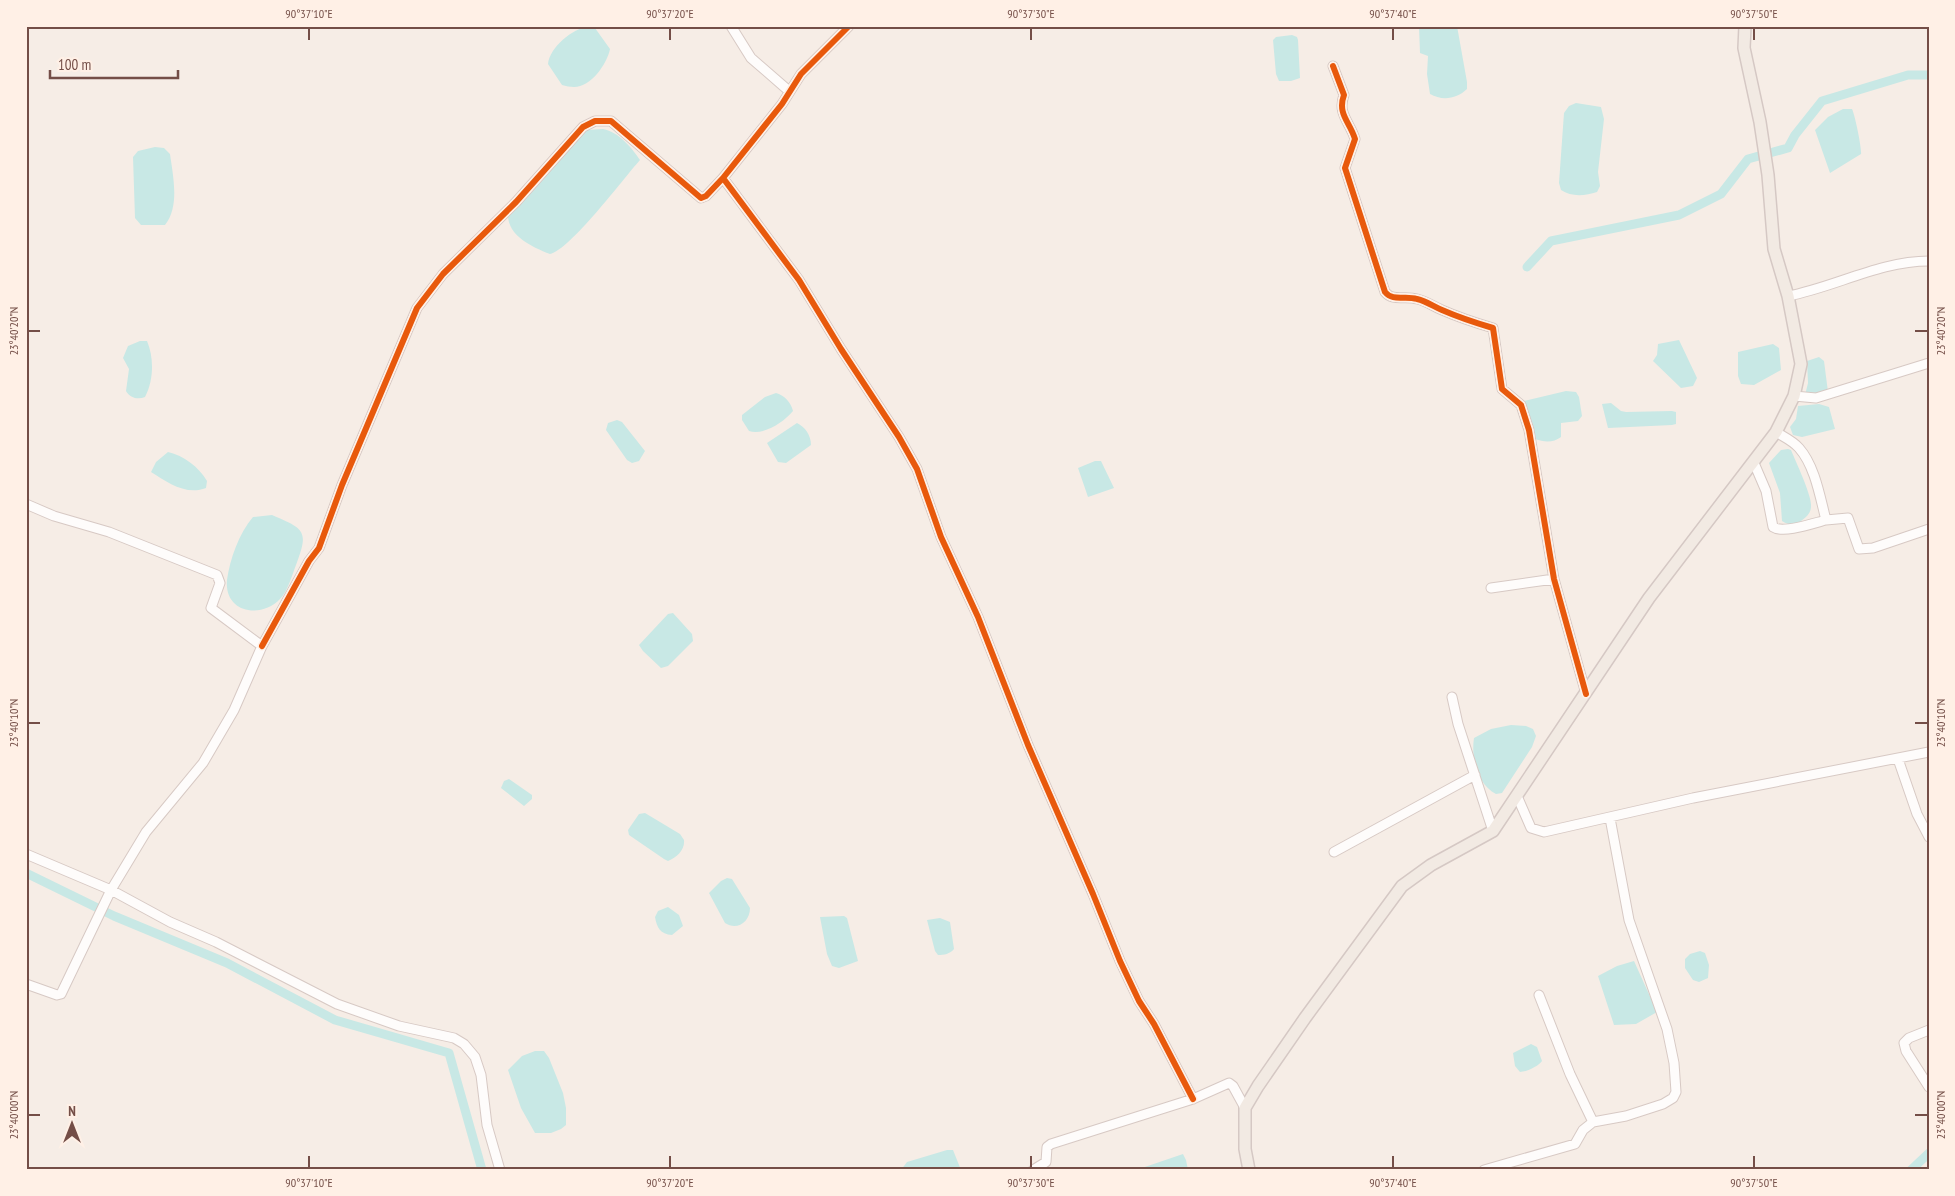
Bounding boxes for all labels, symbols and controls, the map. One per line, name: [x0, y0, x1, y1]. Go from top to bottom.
text: 90°37'10"E: [285, 6, 333, 21]
text: 90°37'20"E: [646, 6, 694, 21]
text: 90°37'30"E: [1007, 6, 1055, 21]
text: 90°37'40"E: [1369, 6, 1417, 21]
text: 90°37'50"E: [1730, 6, 1778, 21]
scale bar: [50, 48, 178, 80]
text: 100 m: [58, 55, 91, 74]
text: 23°40'20"N: [6, 307, 21, 355]
text: 23°40'20"N: [1933, 307, 1948, 355]
text: 23°40'10"N: [6, 699, 21, 747]
text: 23°40'10"N: [1933, 699, 1948, 747]
text: 23°40'00"N: [6, 1091, 21, 1139]
text: 23°40'00"N: [1933, 1091, 1948, 1139]
north arrow: [48, 1098, 98, 1148]
text: N: [68, 1102, 76, 1120]
text: 90°37'10"E: [285, 1175, 333, 1190]
text: 90°37'20"E: [646, 1175, 694, 1190]
text: 90°37'30"E: [1007, 1175, 1055, 1190]
text: 90°37'40"E: [1369, 1175, 1417, 1190]
text: 90°37'50"E: [1730, 1175, 1778, 1190]

